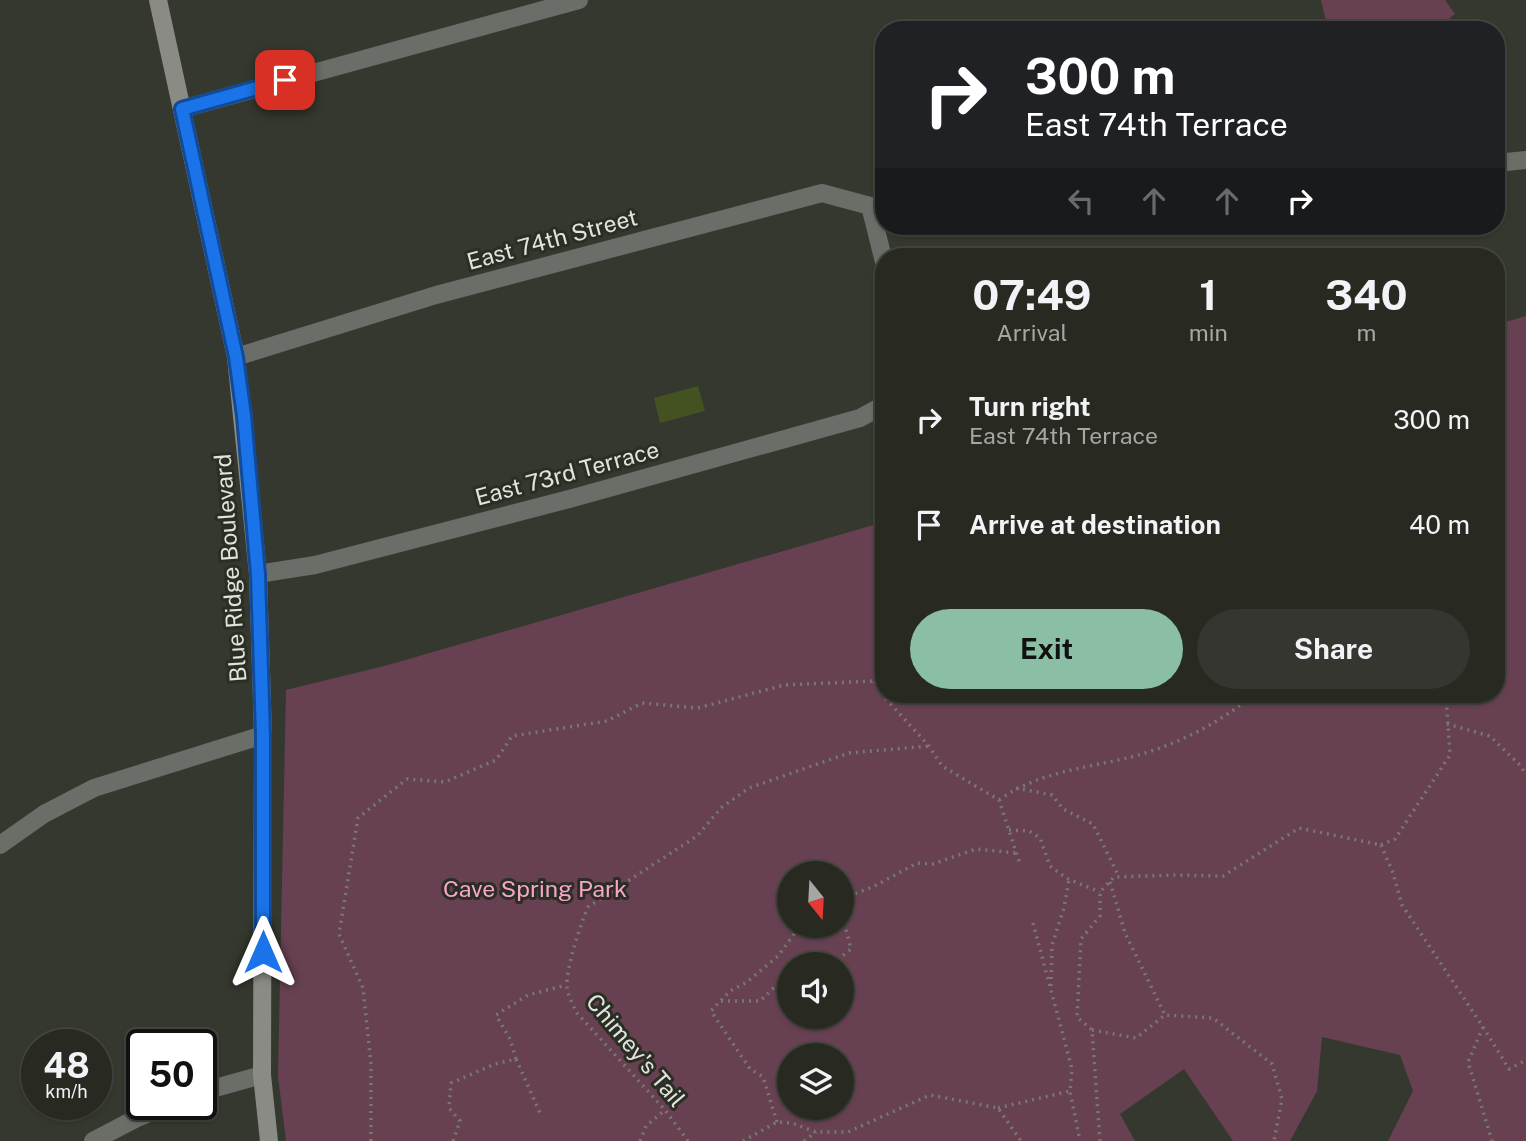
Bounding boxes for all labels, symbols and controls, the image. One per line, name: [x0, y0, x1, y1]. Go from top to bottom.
text: 300 m: [1025, 47, 1175, 105]
icon: right: [910, 49, 1001, 140]
pin: [255, 50, 315, 110]
icon: arrive: [266, 61, 304, 99]
text: East 74th Terrace: [1025, 106, 1288, 143]
icon: left: [1062, 182, 1100, 220]
icon: ahead: [1135, 182, 1173, 220]
icon: ahead: [1208, 182, 1246, 220]
icon: right: [1281, 182, 1319, 220]
street label: East 74th Street: [464, 203, 640, 275]
text: 07:49: [972, 270, 1091, 319]
text: 1: [1199, 270, 1217, 319]
text: 340: [1325, 270, 1408, 319]
text: Arrival: [996, 319, 1067, 346]
text: min: [1189, 319, 1228, 346]
text: m: [1356, 319, 1376, 346]
text: Turn right: [969, 391, 1091, 422]
icon: right: [910, 401, 948, 439]
text: 300 m: [1393, 404, 1470, 435]
text: East 74th Terrace: [969, 422, 1158, 449]
street label: East 73rd Terrace: [472, 435, 662, 511]
street label: Blue Ridge Boulevard: [209, 453, 251, 683]
icon: arrive: [910, 506, 948, 544]
text: Arrive at destination: [969, 509, 1221, 540]
text: 40 m: [1409, 509, 1470, 540]
button: Exit: [910, 609, 1183, 689]
button: Share: [1197, 609, 1470, 689]
north arrow: [777, 861, 854, 938]
map controls: [777, 861, 854, 1120]
park label: Cave Spring Park: [443, 875, 627, 902]
position arrow: [226, 915, 300, 989]
button: sound: [777, 952, 854, 1029]
street label: Chimey's Tail: [581, 988, 691, 1112]
speed limit sign: 50: [126, 1029, 217, 1120]
button: layers: [777, 1043, 854, 1120]
text: 48: [43, 1045, 90, 1086]
text: km/h: [45, 1081, 88, 1102]

